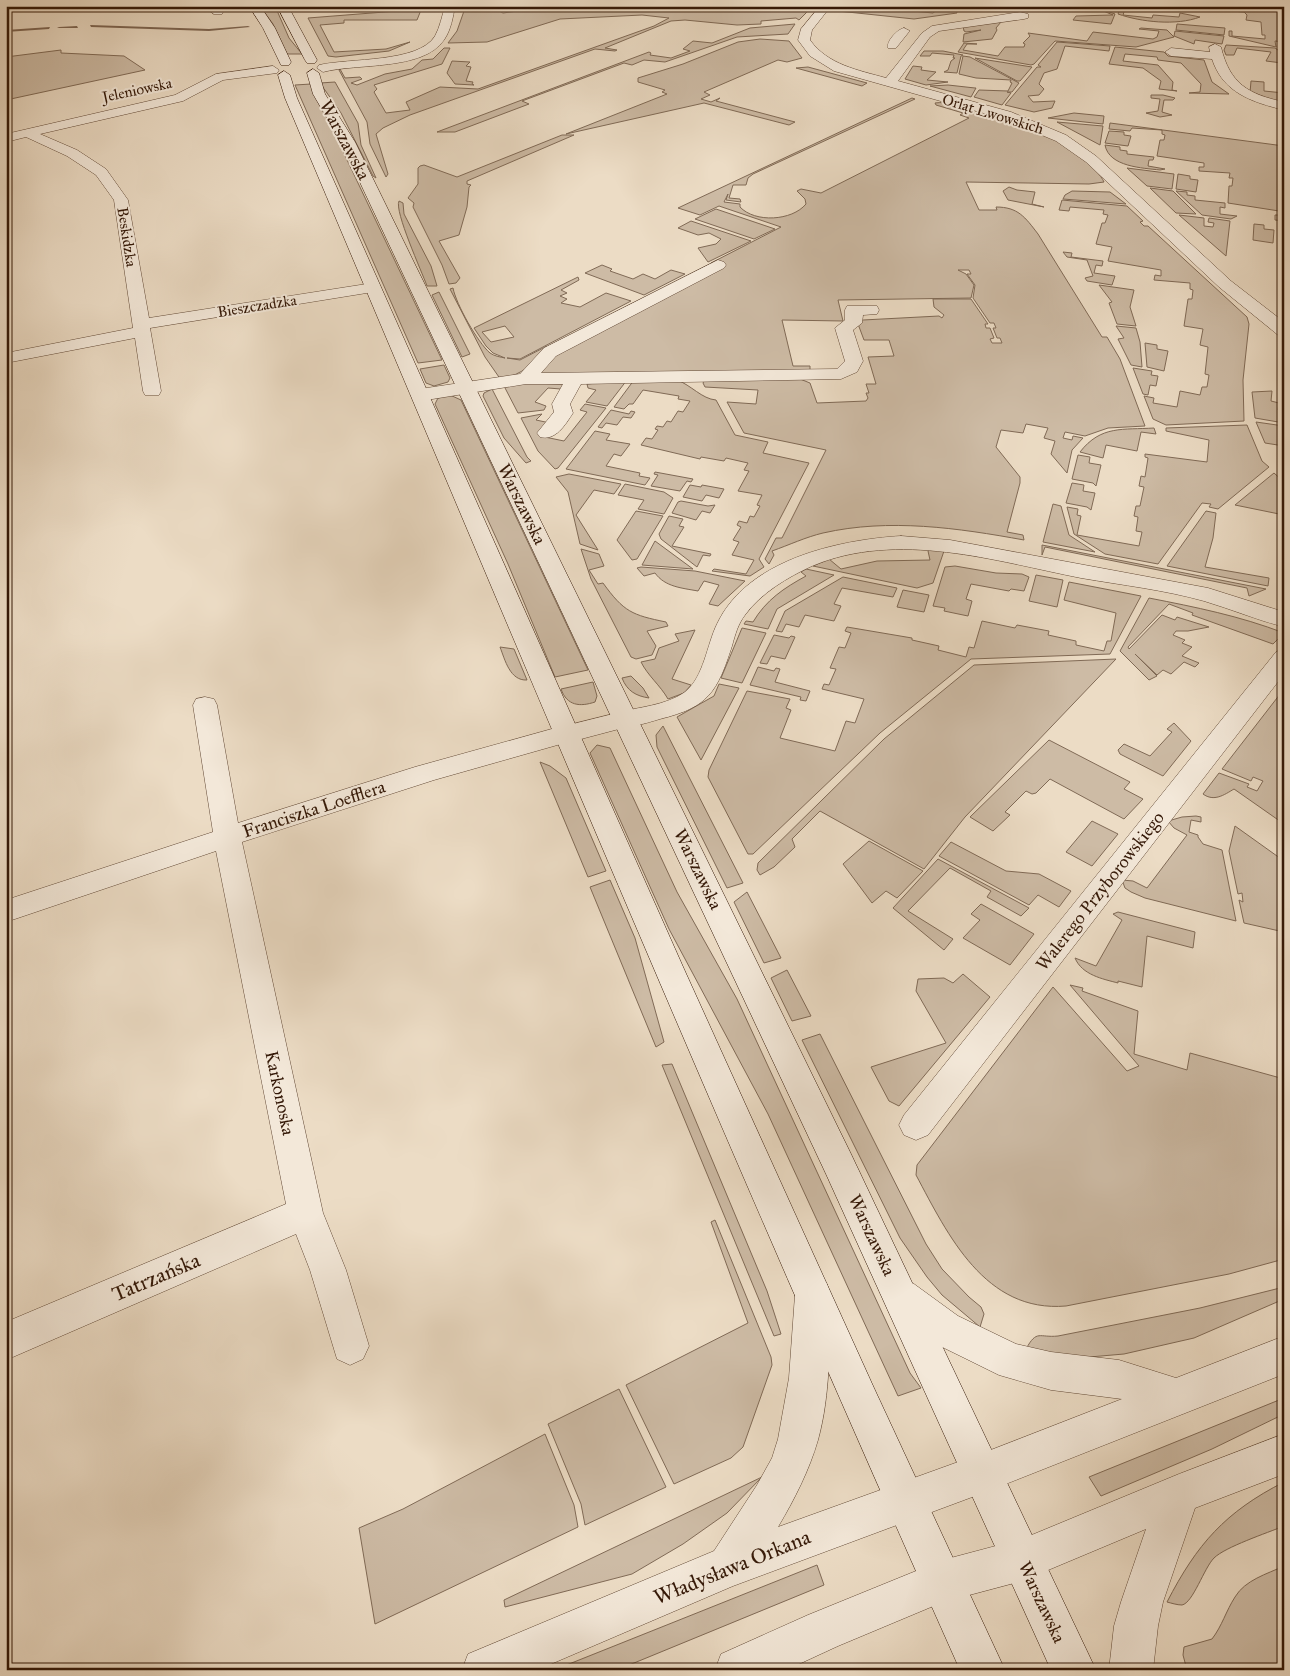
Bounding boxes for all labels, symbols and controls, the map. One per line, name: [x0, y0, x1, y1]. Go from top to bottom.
street label: Jeleniowska: [99, 74, 174, 108]
street label: Orląt Lwowskich: [940, 90, 1047, 138]
street label: Warszawska: [315, 96, 375, 184]
street label: Beskidzka: [113, 206, 141, 269]
street label: Bieszczadzka: [216, 291, 299, 321]
street label: Warszawska: [493, 460, 551, 548]
street label: Franciszka Loefflera: [240, 775, 389, 842]
street label: Walerego Przyborowskiego: [1031, 807, 1170, 976]
street label: Warszawska: [669, 825, 727, 913]
street label: Karkonoska: [260, 1049, 300, 1138]
street label: Warszawska: [844, 1191, 901, 1280]
street label: Tatrzańska: [108, 1247, 204, 1307]
street label: Władysława Orkana: [650, 1524, 814, 1610]
street label: Warszawska: [1014, 1558, 1071, 1647]

